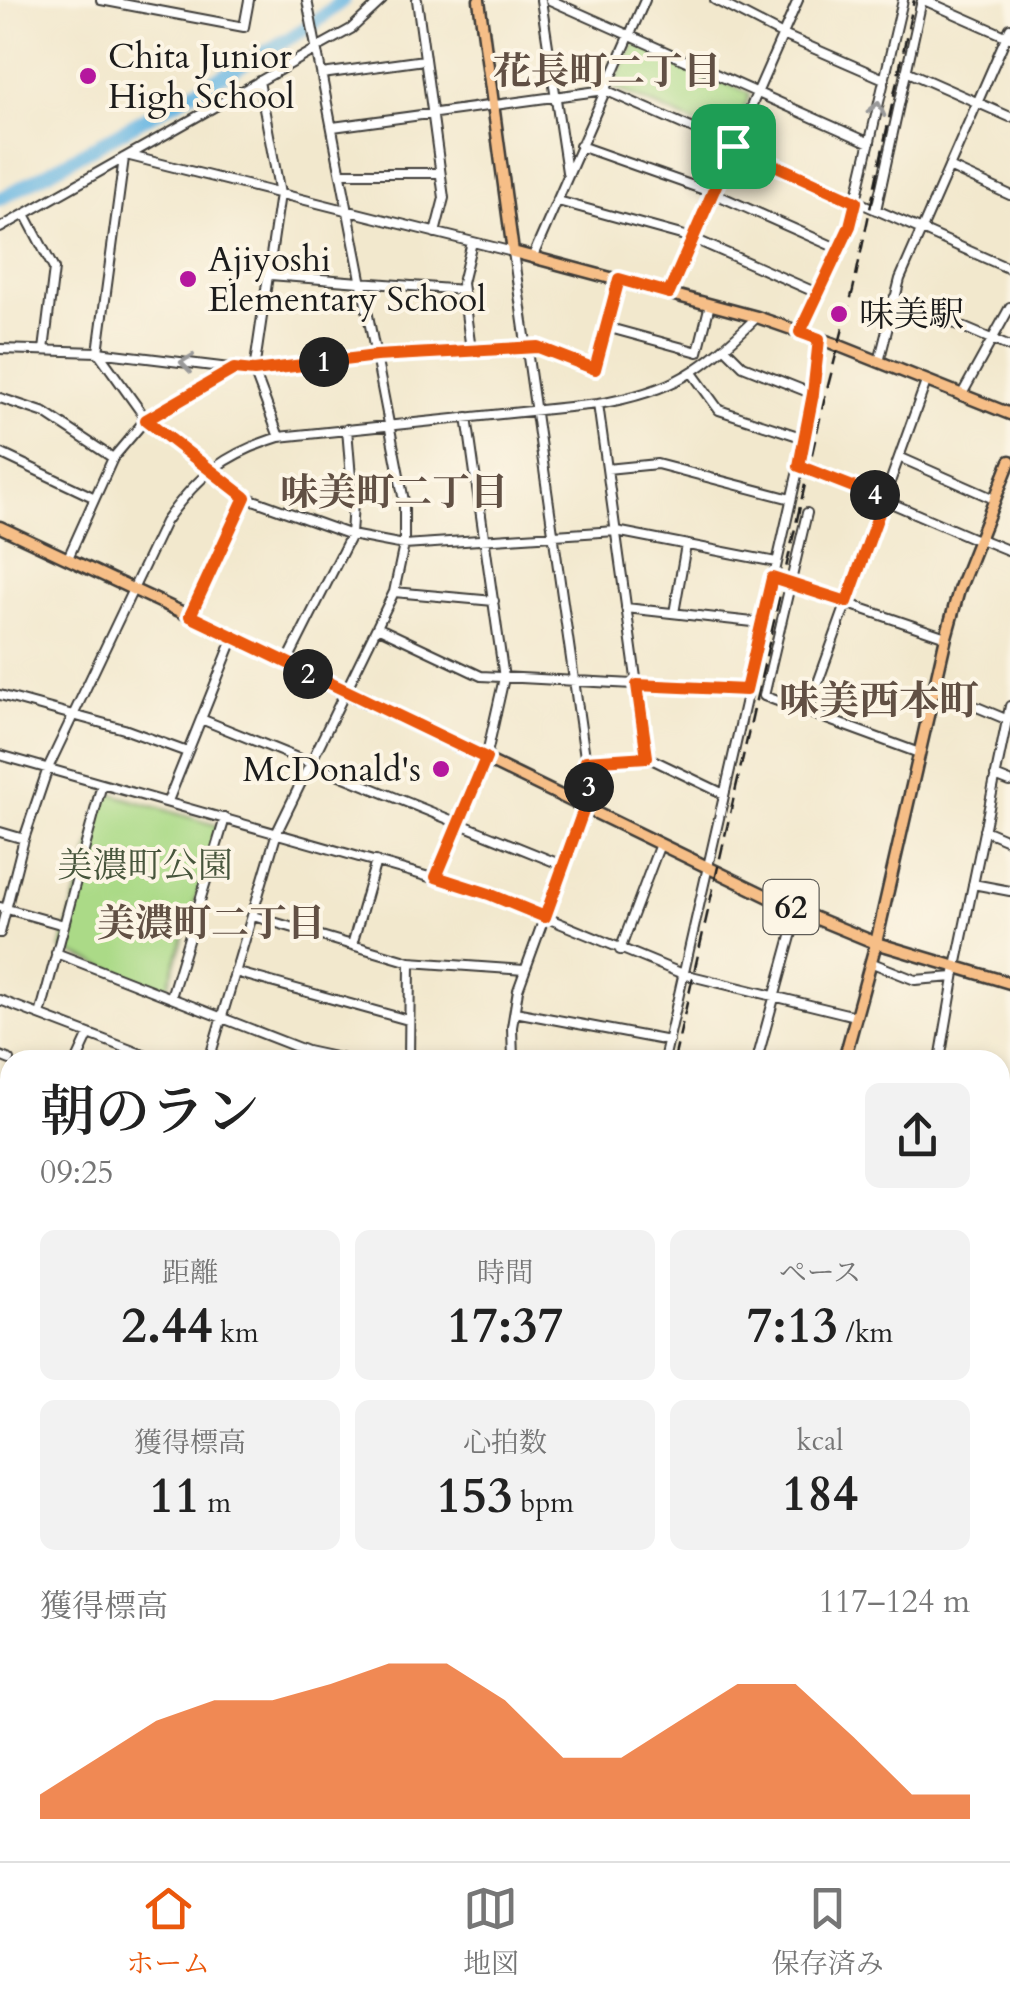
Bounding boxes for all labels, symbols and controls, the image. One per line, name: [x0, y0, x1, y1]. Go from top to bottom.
place label: Chita Junior High School: [108, 33, 295, 121]
district label: 花長町二丁目: [493, 46, 721, 98]
marker: Chita Junior High School: [77, 65, 99, 87]
one-way arrow: [865, 101, 886, 118]
pin: [691, 104, 776, 189]
icon: arrive: [706, 119, 761, 174]
place label: Ajiyoshi Elementary School: [208, 236, 486, 324]
marker: Ajiyoshi Elementary School: [177, 268, 199, 290]
place label: 味美駅: [859, 291, 964, 339]
marker: 味美駅: [828, 303, 850, 325]
pin: 1: [299, 337, 349, 387]
text: 1: [317, 343, 331, 381]
one-way arrow: [178, 353, 194, 374]
district label: 味美町二丁目: [280, 467, 508, 519]
pin: 4: [850, 470, 900, 520]
text: 4: [868, 476, 882, 514]
pin: 2: [283, 649, 333, 699]
text: 2: [301, 655, 315, 693]
district label: 味美西本町: [779, 674, 979, 729]
place label: McDonald's: [243, 746, 421, 794]
marker: McDonald's: [430, 758, 452, 780]
pin: 3: [564, 762, 614, 812]
text: 3: [582, 768, 596, 806]
park label: 美濃町公園: [57, 842, 233, 890]
road number: 62: [764, 880, 818, 934]
district label: 美濃町二丁目: [97, 898, 325, 950]
text: 朝のラン: [40, 1076, 260, 1150]
button: share: [865, 1083, 970, 1188]
text: 09:25: [40, 1151, 114, 1195]
text: 距離: [162, 1254, 218, 1292]
text: 時間: [477, 1254, 533, 1292]
text: ペース: [779, 1254, 861, 1292]
text: 2.44: [121, 1292, 213, 1360]
text: 17:37: [447, 1292, 563, 1360]
text: 7:13: [747, 1292, 838, 1360]
text: km: [213, 1314, 259, 1352]
text: /km: [838, 1314, 893, 1352]
text: kcal: [797, 1422, 843, 1460]
text: 獲得標高: [134, 1424, 246, 1462]
text: 心拍数: [463, 1424, 547, 1462]
text: 184: [782, 1460, 858, 1528]
text: 11: [149, 1462, 200, 1530]
text: 153: [436, 1462, 513, 1530]
text: m: [200, 1484, 231, 1522]
text: bpm: [513, 1484, 574, 1522]
text: 117–124 m: [818, 1580, 970, 1624]
text: 獲得標高: [40, 1585, 168, 1629]
tab: ホーム: [126, 1881, 210, 1983]
tab: 地図: [463, 1881, 519, 1983]
tab: 保存済み: [772, 1881, 884, 1983]

